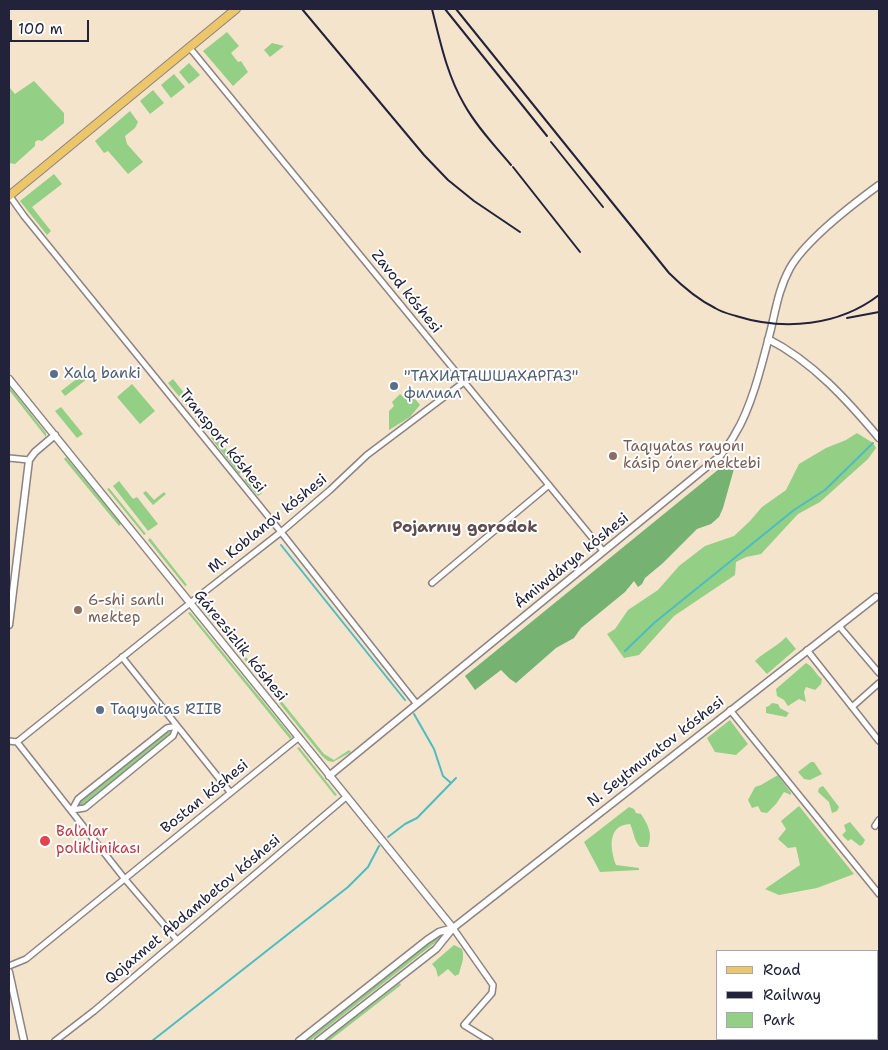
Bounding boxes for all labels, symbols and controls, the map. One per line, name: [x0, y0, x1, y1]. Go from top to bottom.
scale bar: [12, 10, 91, 42]
text: 100 m: [18, 19, 63, 39]
street label: Zavod kóshesi: [367, 247, 445, 337]
place label: Xalq banki: [64, 365, 141, 383]
marker: Xalq banki: [48, 368, 60, 380]
place label: "ТАХИАТАШШАХАРГАЗ" филиал: [404, 368, 578, 403]
marker: "ТАХИАТАШШАХАРГАЗ" филиал: [388, 380, 400, 392]
street label: Transport kóshesi: [175, 386, 269, 496]
place label: Taqıyatas rayonı kásip óner mektebi: [623, 438, 761, 473]
marker: Taqıyatas rayonı kásip óner mektebi: [607, 450, 619, 462]
street label: M. Koblanov kóshesi: [205, 470, 331, 578]
street label: Ámiwdárya kóshesi: [511, 509, 633, 613]
district label: Pojarnıy gorodok: [392, 518, 538, 538]
street label: Gárezsizlik kóshesi: [190, 587, 290, 705]
place label: 6-shi sanlı mektep: [88, 592, 164, 627]
marker: 6-shi sanlı mektep: [72, 604, 84, 616]
street label: N. Seytmuratov kóshesi: [584, 693, 728, 811]
place label: Taqıyatas RIIB: [110, 701, 222, 719]
marker: Taqıyatas RIIB: [94, 704, 106, 716]
street label: Bostan kóshesi: [158, 756, 252, 838]
place label: Balalar poliklinikası: [56, 823, 141, 858]
street label: Qojaxmet Abdambetov kóshesi: [102, 831, 284, 989]
marker: Balalar poliklinikası: [38, 834, 52, 848]
legend: [716, 950, 878, 1040]
text: Road: [763, 960, 801, 980]
text: Railway: [763, 985, 821, 1005]
text: Park: [763, 1010, 795, 1030]

